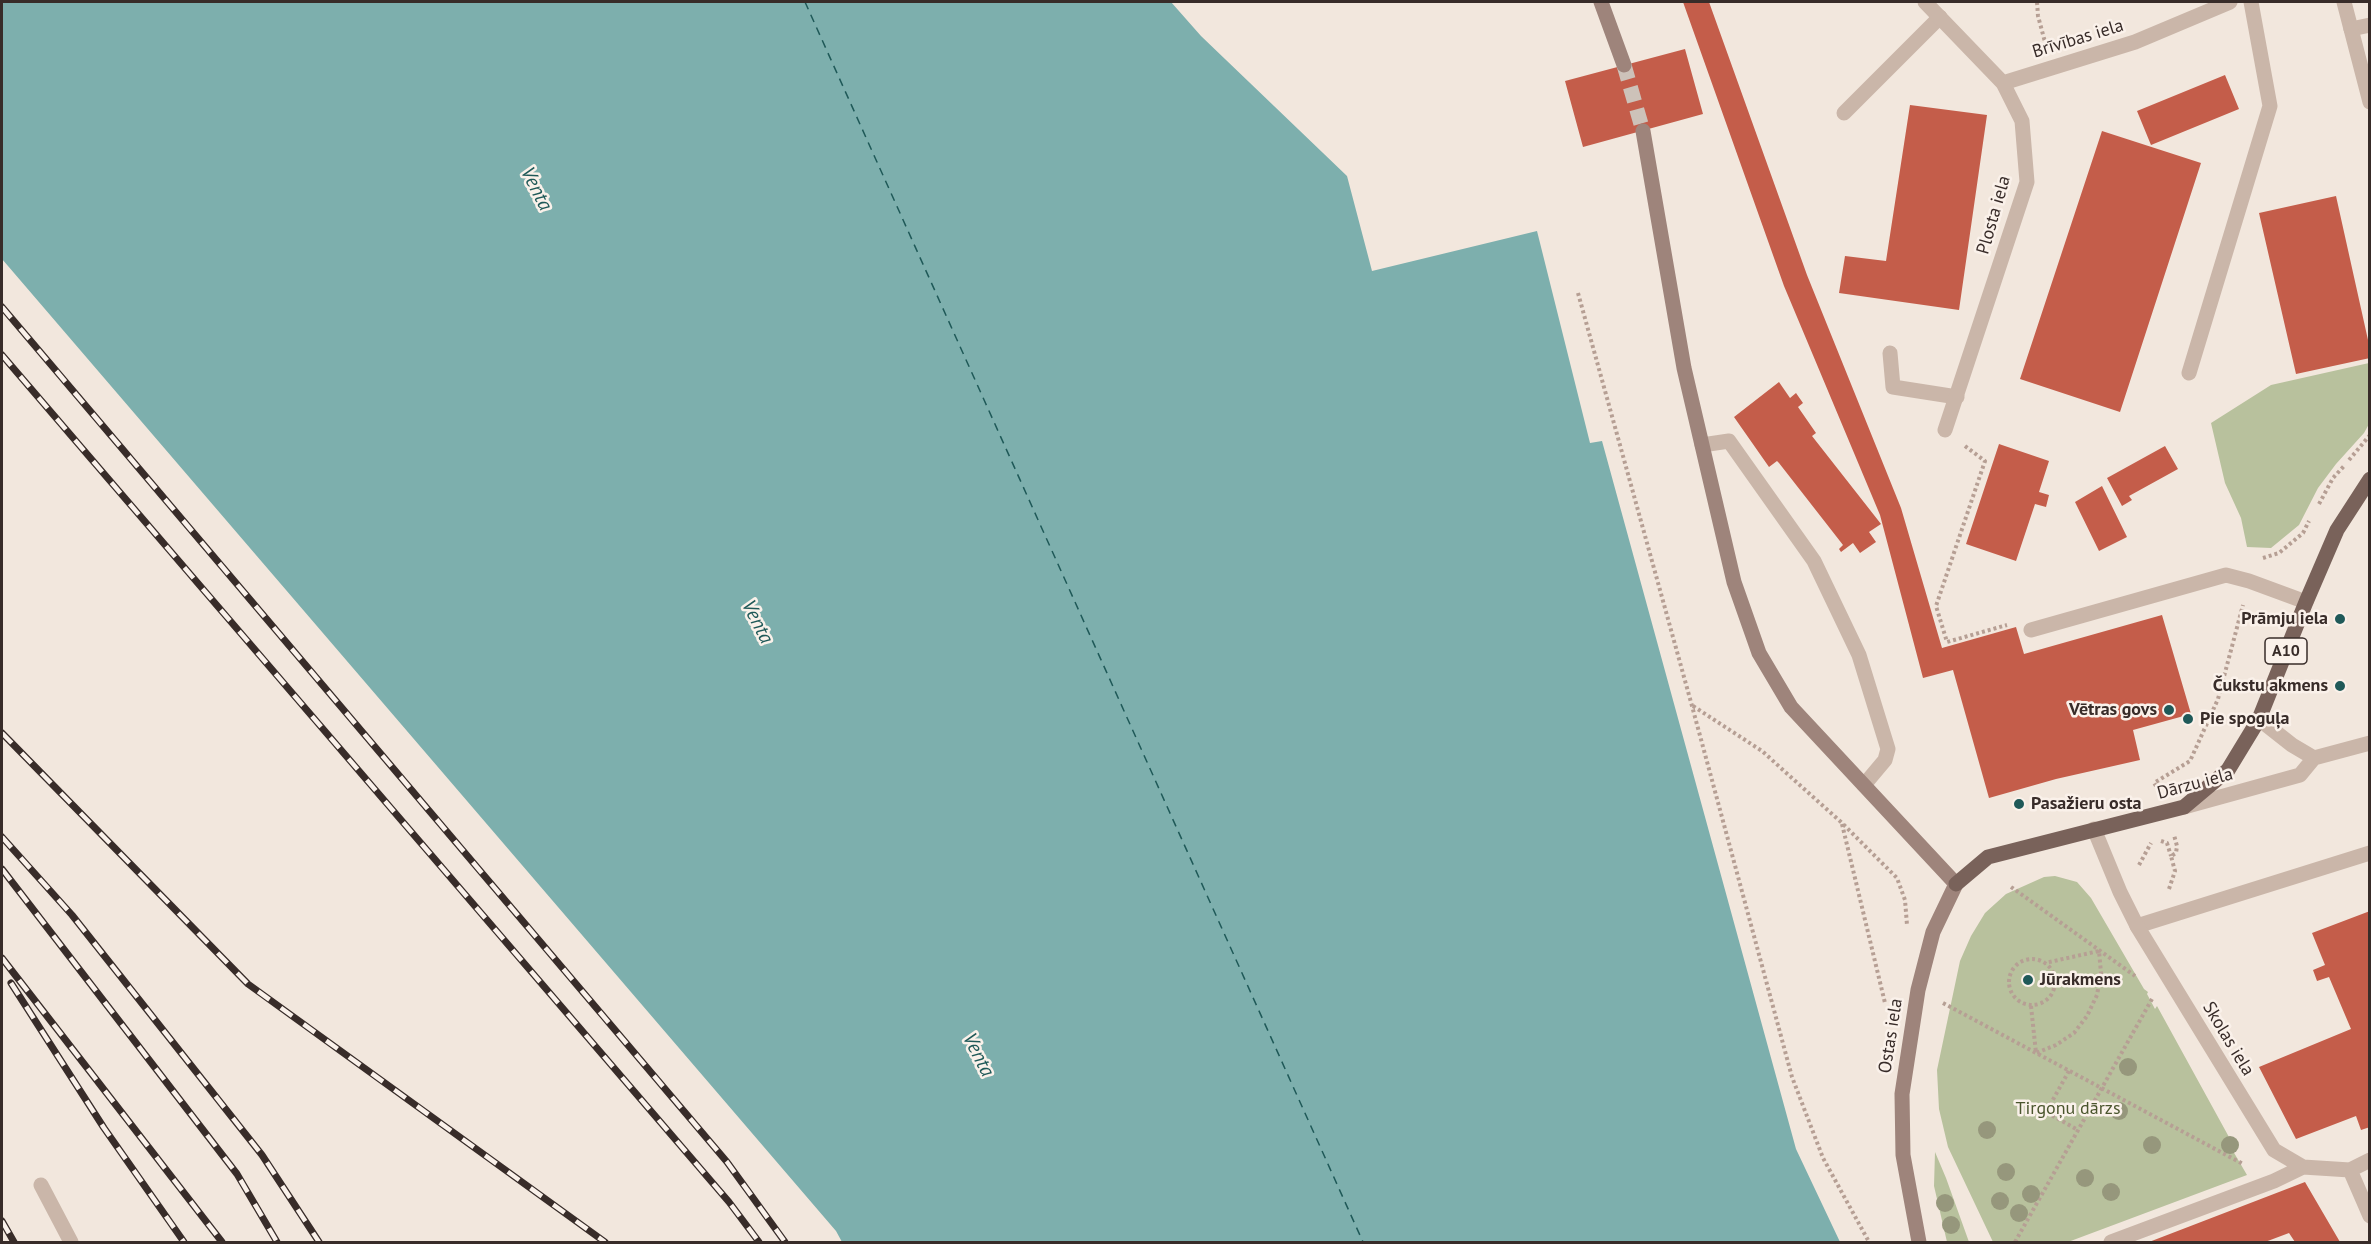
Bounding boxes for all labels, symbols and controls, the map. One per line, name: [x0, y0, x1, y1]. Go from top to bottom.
street label: Brīvības iela: [2030, 15, 2126, 63]
water label: Venta: [515, 163, 557, 215]
street label: Plosta iela: [1973, 173, 2015, 257]
water label: Venta: [736, 596, 778, 648]
place label: Prāmju iela: [2241, 608, 2328, 630]
marker: Prāmju iela: [2333, 612, 2347, 626]
road number: A10: [2265, 638, 2307, 664]
place label: Čukstu akmens: [2213, 675, 2328, 697]
marker: Čukstu akmens: [2333, 679, 2347, 693]
place label: Vētras govs: [2069, 699, 2157, 721]
marker: Vētras govs: [2162, 703, 2176, 717]
place label: Pie spoguļa: [2200, 708, 2289, 730]
marker: Pie spoguļa: [2181, 712, 2195, 726]
street label: Dārzu iela: [2155, 764, 2235, 804]
place label: Pasažieru osta: [2031, 793, 2141, 815]
marker: Pasažieru osta: [2012, 797, 2026, 811]
place label: Jūrakmens: [2040, 969, 2121, 991]
marker: Jūrakmens: [2021, 973, 2035, 987]
street label: Ostas iela: [1874, 997, 1908, 1075]
street label: Skolas iela: [2198, 998, 2258, 1080]
water label: Venta: [957, 1029, 999, 1081]
park label: Tirgoņu dārzs: [2016, 1098, 2120, 1120]

